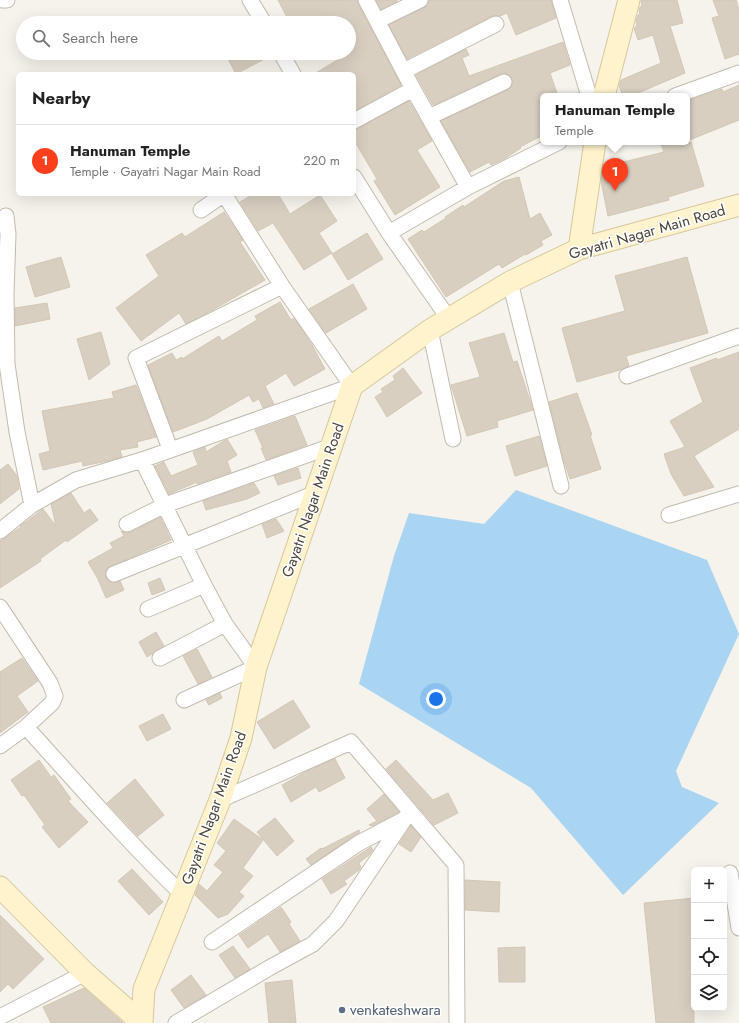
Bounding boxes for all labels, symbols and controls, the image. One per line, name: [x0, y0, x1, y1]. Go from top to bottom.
search box: [16, 16, 356, 60]
icon: search: [30, 27, 52, 49]
text: Search here: [62, 27, 138, 49]
text: Nearby: [32, 86, 90, 110]
popup: [540, 93, 690, 145]
text: Hanuman Temple: [555, 99, 675, 121]
text: Temple: [555, 121, 594, 140]
text: Hanuman Temple: [70, 140, 190, 162]
text: 1: [42, 151, 48, 170]
text: 220 m: [303, 151, 340, 170]
pin: 1: [602, 158, 628, 191]
text: Temple · Gayatri Nagar Main Road: [70, 162, 261, 181]
street label: Gayatri Nagar Main Road: [566, 199, 728, 265]
street label: Gayatri Nagar Main Road: [276, 420, 350, 580]
your location: [426, 689, 446, 709]
street label: Gayatri Nagar Main Road: [176, 728, 252, 888]
map controls: [691, 867, 727, 1011]
button: +: [691, 867, 727, 903]
button: −: [691, 903, 727, 939]
button: locate: [691, 939, 727, 975]
button: layers: [691, 975, 727, 1011]
place label: venkateshwara: [350, 999, 441, 1021]
marker: venkateshwara: [337, 1005, 347, 1015]

